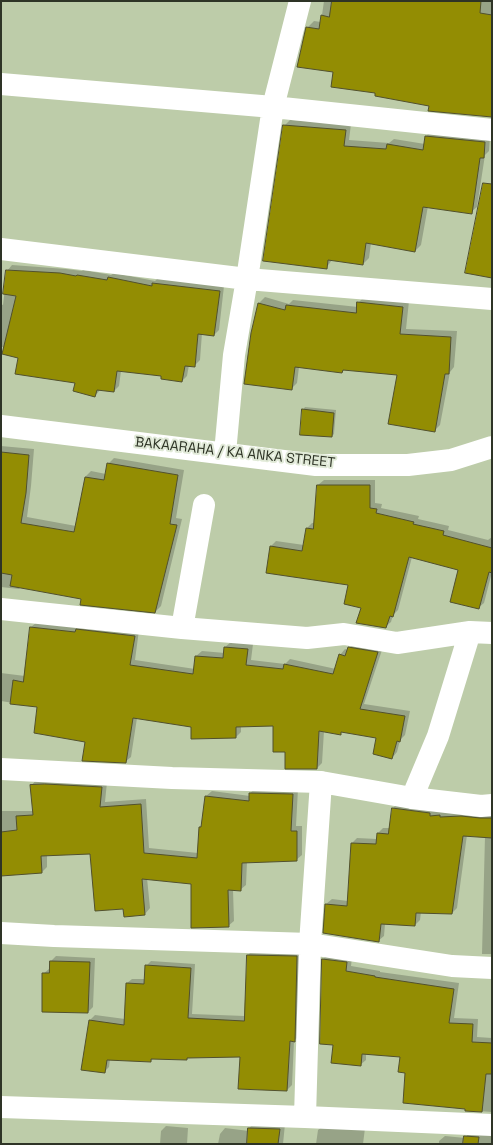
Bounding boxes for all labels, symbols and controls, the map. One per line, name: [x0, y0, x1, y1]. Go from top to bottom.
street label: BAKAARAHA / KA ANKA STREET: [134, 434, 336, 472]

